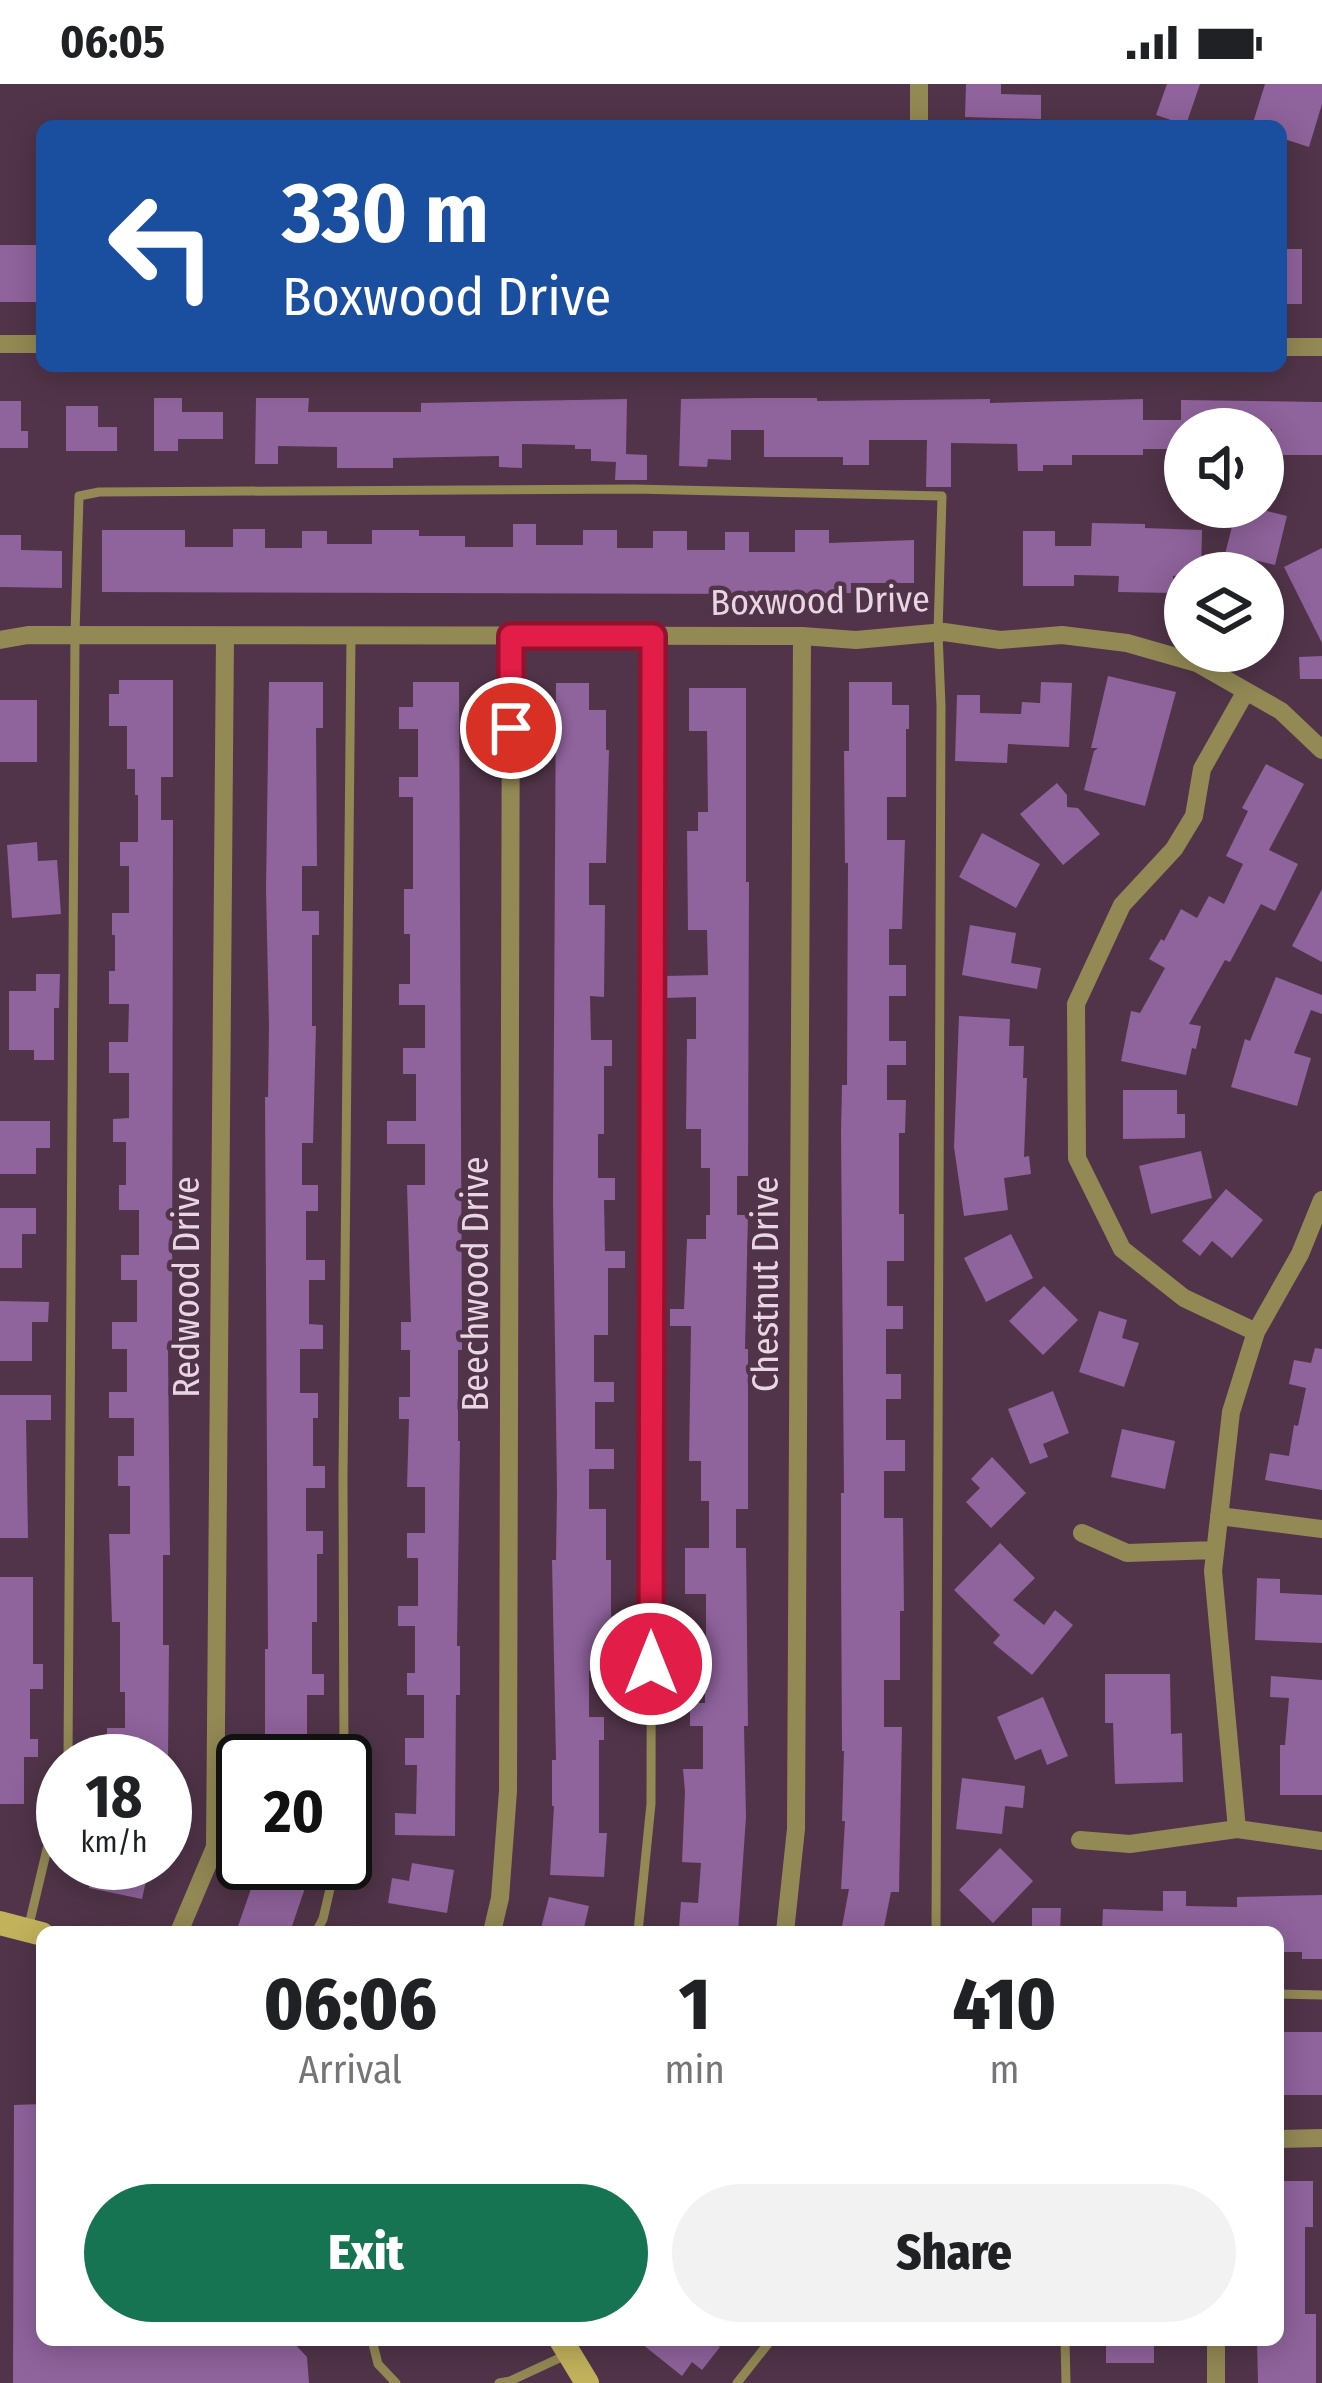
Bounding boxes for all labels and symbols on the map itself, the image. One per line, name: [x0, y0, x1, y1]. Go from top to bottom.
street label: Boxwood Drive: [710, 577, 930, 625]
pin: [460, 677, 562, 779]
street label: Beechwood Drive: [454, 1156, 498, 1412]
street label: Redwood Drive: [165, 1176, 209, 1398]
street label: Chestnut Drive: [744, 1176, 788, 1392]
position arrow: [588, 1601, 714, 1727]
speed limit sign: 20: [216, 1734, 372, 1890]

